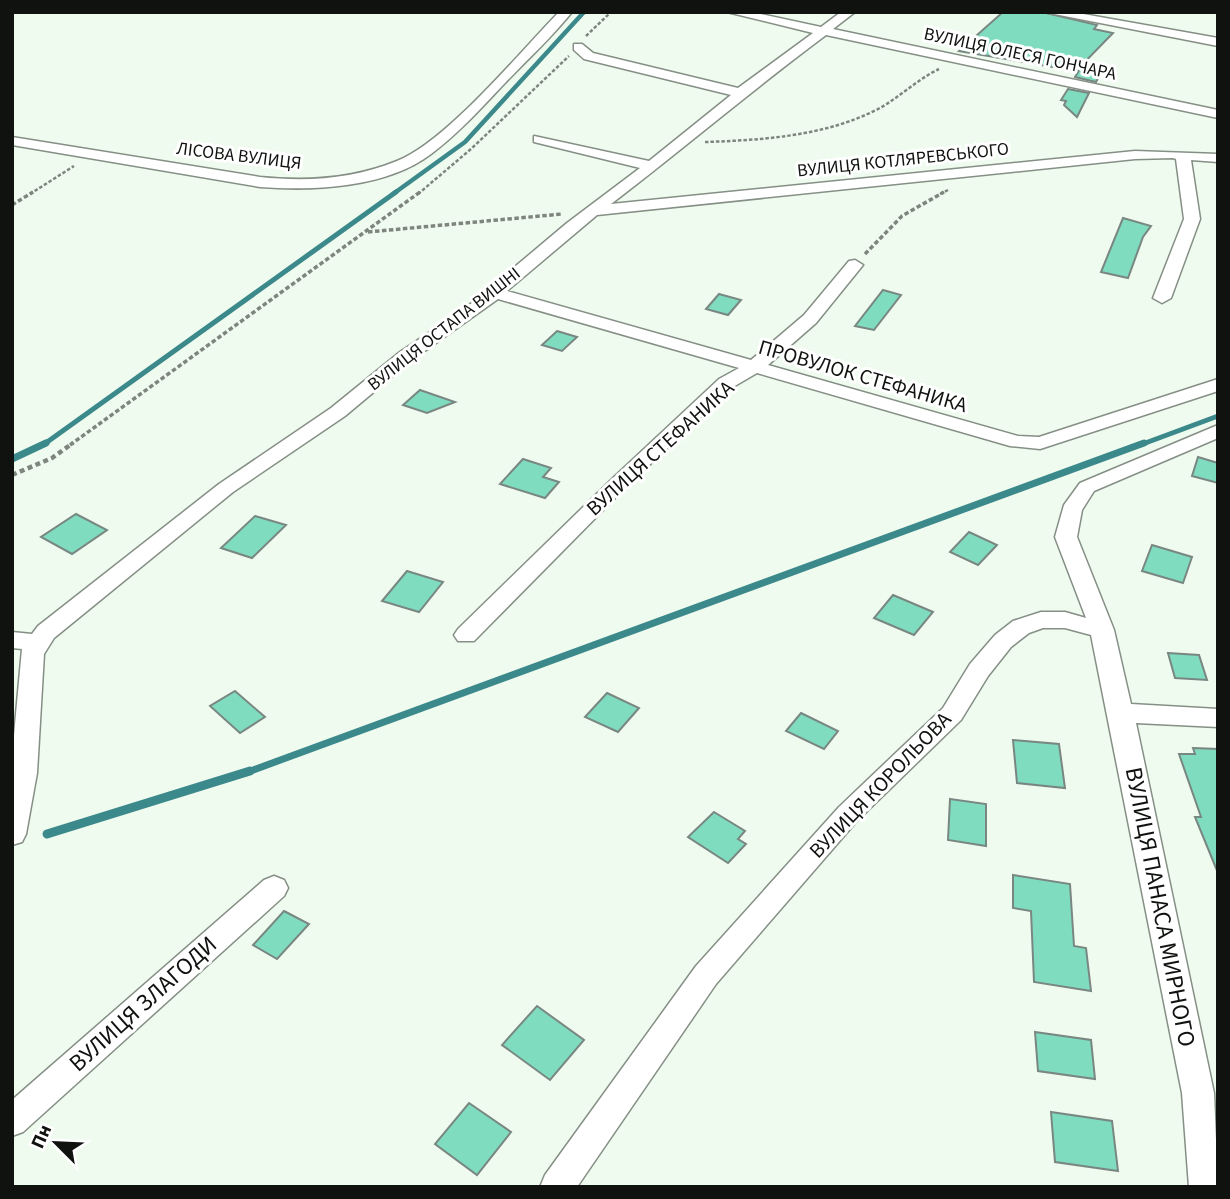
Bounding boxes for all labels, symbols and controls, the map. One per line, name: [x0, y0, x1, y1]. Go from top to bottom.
street label: ВУЛИЦЯ ОЛЕСЯ ГОНЧАРА: [922, 21, 1119, 87]
street label: ЛІСОВА ВУЛИЦЯ: [175, 136, 303, 176]
street label: ВУЛИЦЯ КОТЛЯРЕВСЬКОГО: [796, 136, 1010, 184]
street label: ВУЛИЦЯ ОСТАПА ВИШНІ: [362, 261, 526, 397]
street label: ПРОВУЛОК СТЕФАНИКА: [755, 332, 971, 420]
street label: ВУЛИЦЯ СТЕФАНИКА: [579, 373, 741, 523]
street label: ВУЛИЦЯ КОРОЛЬОВА: [802, 705, 958, 865]
street label: ВУЛИЦЯ ПАНАСА МИРНОГО: [1116, 764, 1204, 1050]
street label: ВУЛИЦЯ ЗЛАГОДИ: [61, 928, 225, 1080]
north arrow: [21, 1108, 91, 1178]
text: Пн: [25, 1120, 59, 1153]

